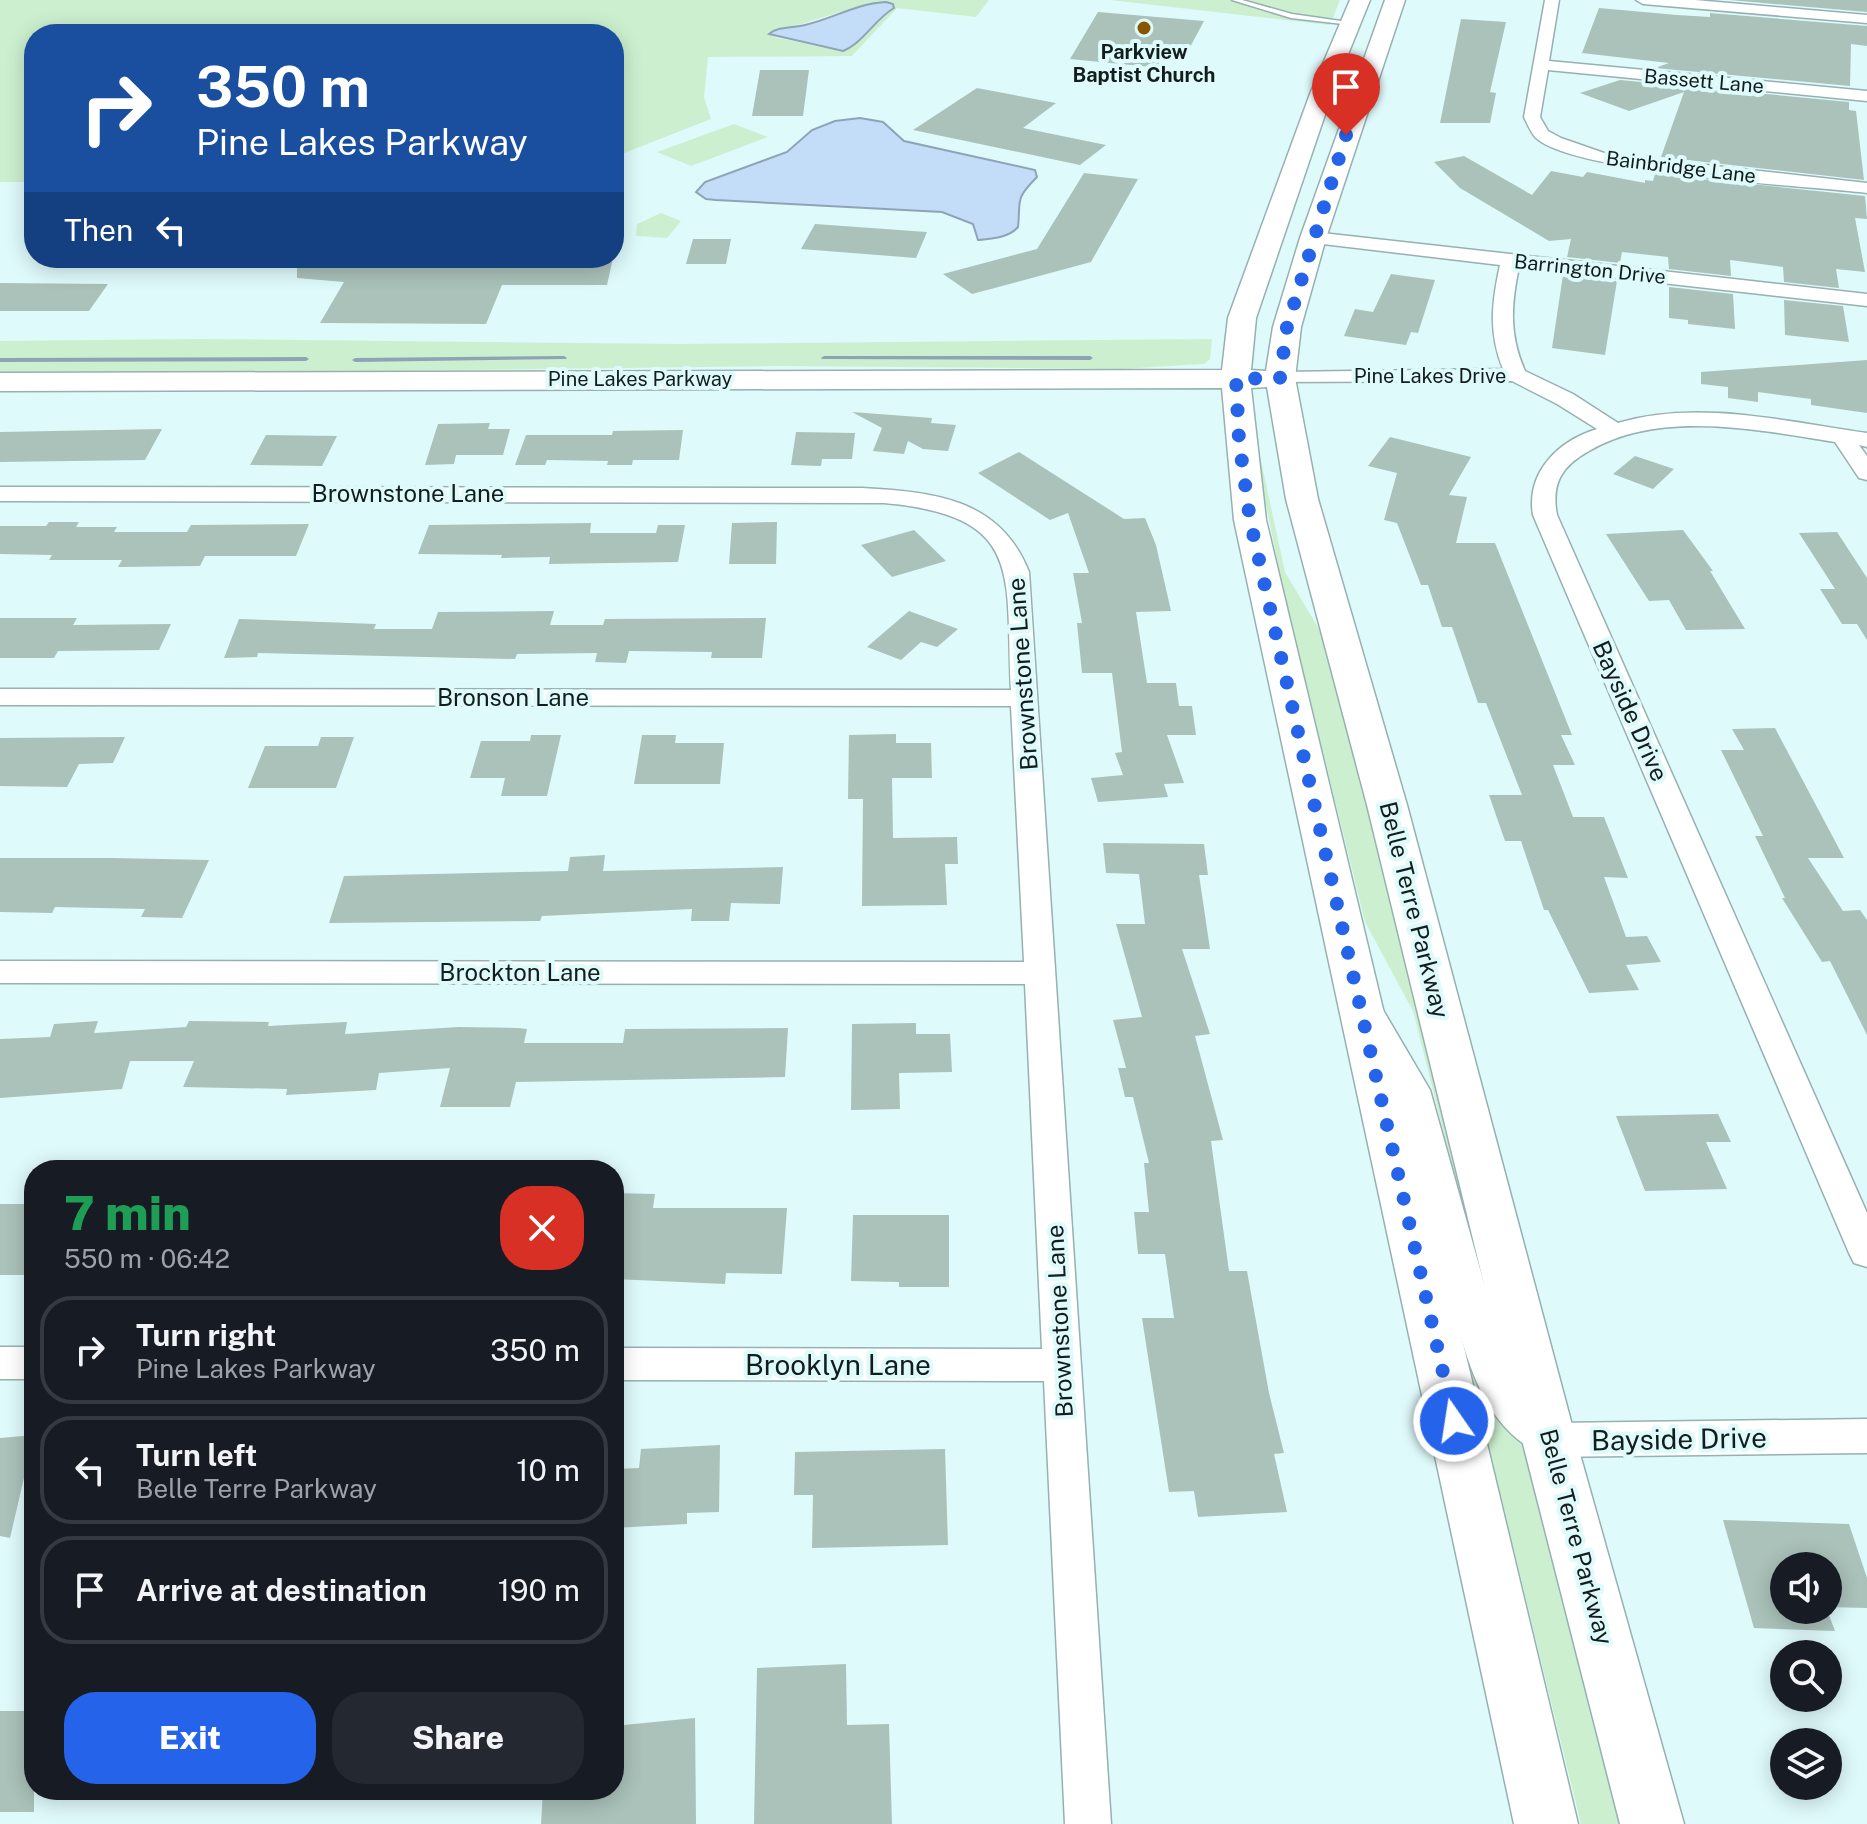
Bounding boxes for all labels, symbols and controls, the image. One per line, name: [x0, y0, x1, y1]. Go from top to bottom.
marker: Parkview Baptist Church: [1135, 19, 1153, 37]
place label: Parkview Baptist Church: [1073, 40, 1215, 87]
pin: [1312, 53, 1380, 135]
text: 350 m: [196, 54, 370, 120]
icon: right: [64, 56, 168, 160]
street label: Bassett Lane: [1643, 64, 1765, 98]
icon: arrive: [1324, 65, 1368, 109]
text: Pine Lakes Parkway: [196, 121, 528, 163]
street label: Bainbridge Lane: [1605, 146, 1757, 188]
icon: left: [149, 208, 193, 252]
text: Then: [64, 212, 133, 248]
street label: Barrington Drive: [1513, 249, 1667, 289]
street label: Pine Lakes Drive: [1354, 364, 1506, 388]
street label: Pine Lakes Parkway: [548, 367, 732, 391]
street label: Brownstone Lane: [312, 479, 504, 507]
street label: Brownstone Lane: [1001, 577, 1043, 771]
street label: Bayside Drive: [1587, 636, 1674, 785]
street label: Bronson Lane: [437, 683, 589, 711]
street label: Belle Terre Parkway: [1374, 799, 1455, 1021]
street label: Brockton Lane: [439, 958, 601, 986]
text: 7 min: [64, 1184, 191, 1241]
button: close: [500, 1186, 584, 1270]
street label: Brownstone Lane: [1040, 1224, 1078, 1418]
text: 550 m · 06:42: [64, 1243, 230, 1274]
text: Turn right: [136, 1317, 276, 1353]
icon: right: [68, 1328, 112, 1372]
text: 350 m: [490, 1332, 580, 1368]
street label: Brooklyn Lane: [745, 1348, 931, 1381]
text: Pine Lakes Parkway: [136, 1353, 376, 1384]
position arrow: [1412, 1379, 1496, 1463]
street label: Bayside Drive: [1591, 1420, 1767, 1457]
street label: Belle Terre Parkway: [1535, 1426, 1619, 1648]
text: Turn left: [136, 1437, 257, 1473]
icon: left: [68, 1448, 112, 1492]
text: 10 m: [516, 1452, 580, 1488]
text: Belle Terre Parkway: [136, 1473, 377, 1504]
map controls: [1770, 1552, 1842, 1800]
button: sound: [1770, 1552, 1842, 1624]
icon: arrive: [68, 1568, 112, 1612]
text: Arrive at destination: [136, 1572, 427, 1608]
text: 190 m: [498, 1572, 580, 1608]
button: search: [1770, 1640, 1842, 1712]
button: Exit: [64, 1692, 316, 1784]
button: Share: [332, 1692, 584, 1784]
button: layers: [1770, 1728, 1842, 1800]

